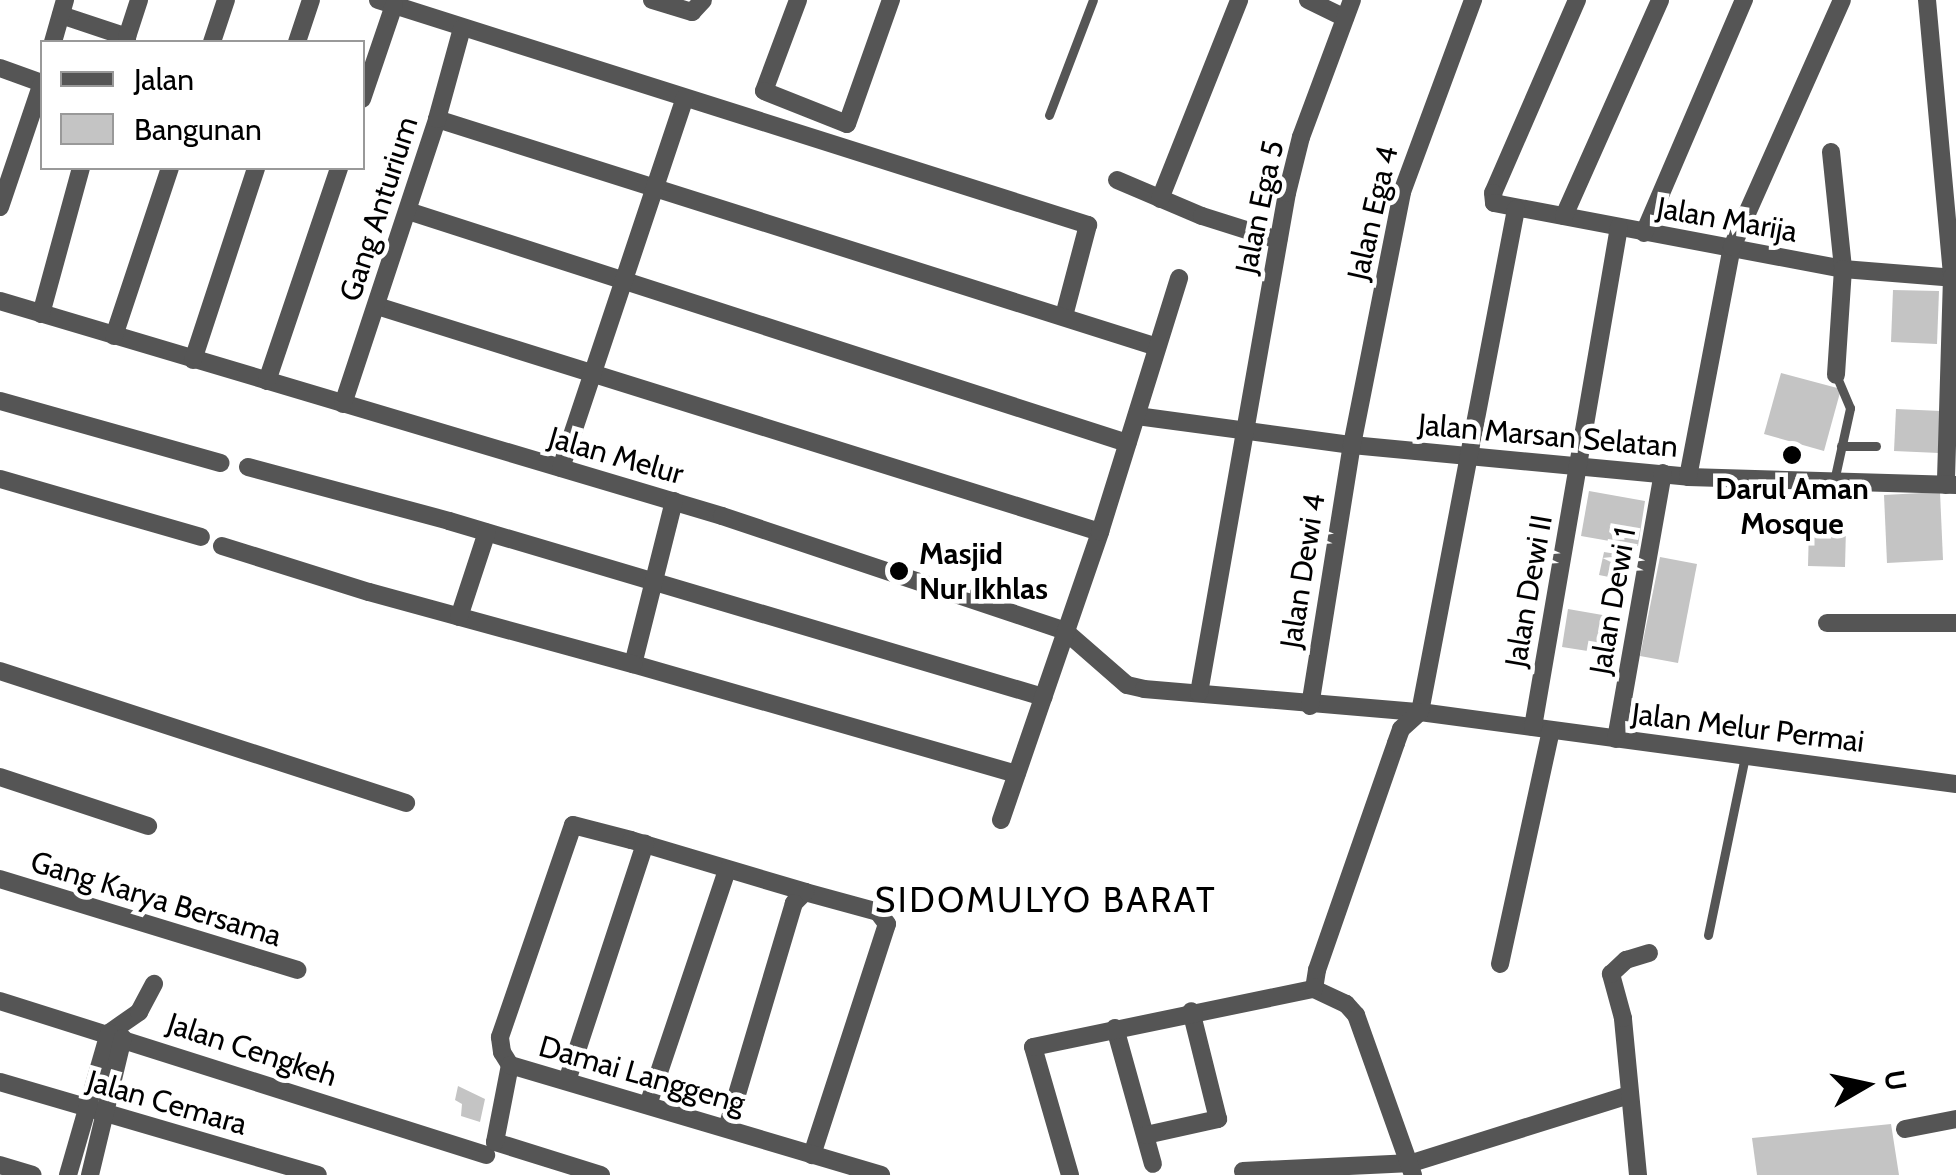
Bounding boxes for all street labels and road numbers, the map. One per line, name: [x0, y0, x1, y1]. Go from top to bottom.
street label: Gang Anturium: [332, 112, 426, 306]
street label: Jalan Ega 5: [1228, 137, 1292, 277]
street label: Jalan Ega 4: [1340, 143, 1406, 283]
street label: Jalan Marija: [1654, 190, 1800, 250]
street label: Jalan Marsan Selatan: [1417, 407, 1679, 465]
street label: Jalan Melur: [545, 420, 687, 492]
street label: Jalan Dewi 4: [1273, 491, 1333, 651]
street label: Jalan Dewi II: [1498, 512, 1560, 670]
street label: Jalan Dewi 1: [1582, 525, 1644, 677]
street label: Jalan Melur Permai: [1630, 696, 1866, 760]
street label: Gang Karya Bersama: [26, 844, 286, 954]
street label: Jalan Cengkeh: [163, 1006, 341, 1094]
street label: Damai Langgeng: [535, 1028, 749, 1122]
street label: Jalan Cemara: [83, 1063, 251, 1143]

